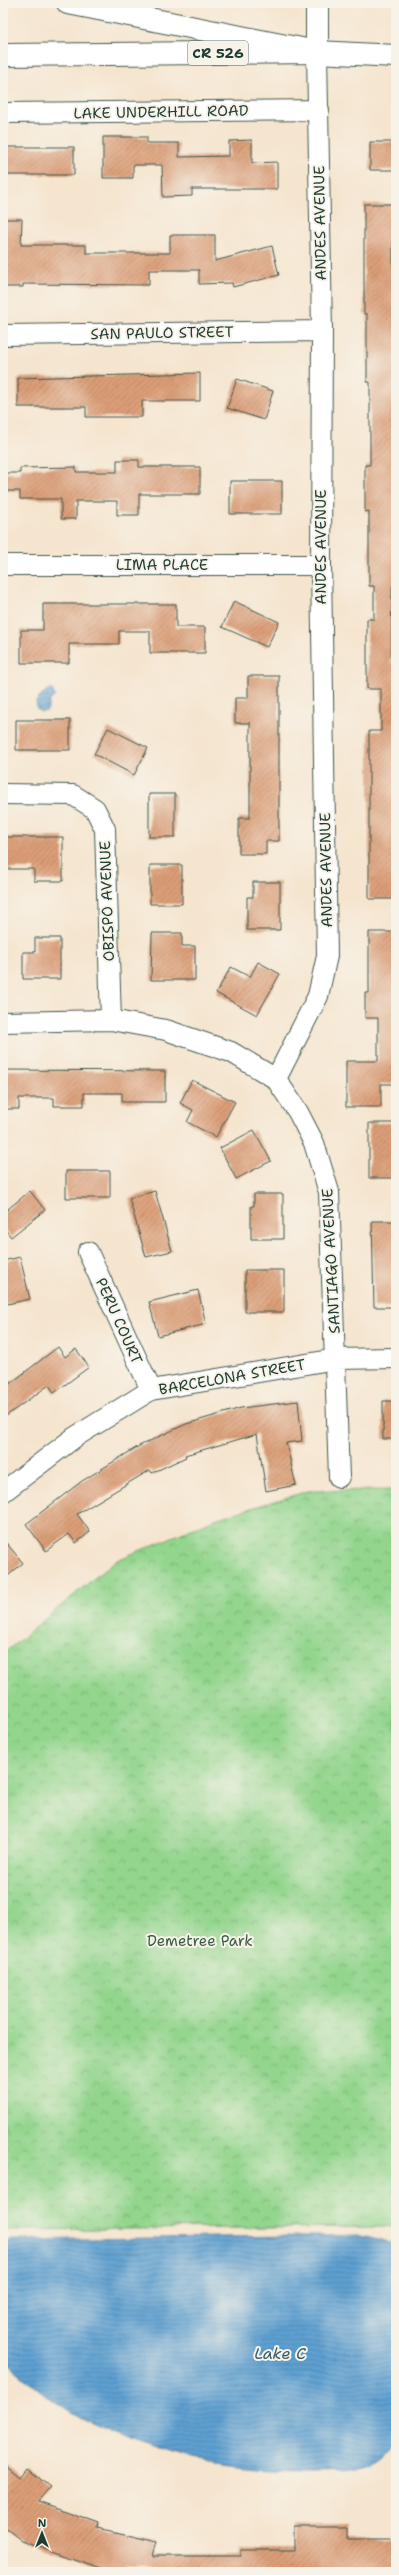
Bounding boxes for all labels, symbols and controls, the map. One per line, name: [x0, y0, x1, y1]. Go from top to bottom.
road number: CR 526: [188, 41, 248, 65]
street label: LAKE UNDERHILL ROAD: [73, 100, 249, 124]
street label: ANDES AVENUE: [309, 165, 331, 281]
street label: SAN PAULO STREET: [90, 322, 234, 344]
street label: ANDES AVENUE: [311, 489, 331, 605]
street label: LIMA PLACE: [116, 555, 208, 575]
street label: ANDES AVENUE: [315, 812, 337, 928]
street label: OBISPO AVENUE: [95, 840, 119, 962]
street label: SANTIAGO AVENUE: [317, 1188, 345, 1334]
street label: PERU COURT: [91, 1275, 147, 1367]
street label: BARCELONA STREET: [157, 1354, 307, 1400]
park label: Demetree Park: [147, 1931, 253, 1951]
water label: Lake C: [254, 2343, 307, 2364]
north arrow: [22, 2513, 62, 2553]
text: N: [38, 2516, 47, 2531]

